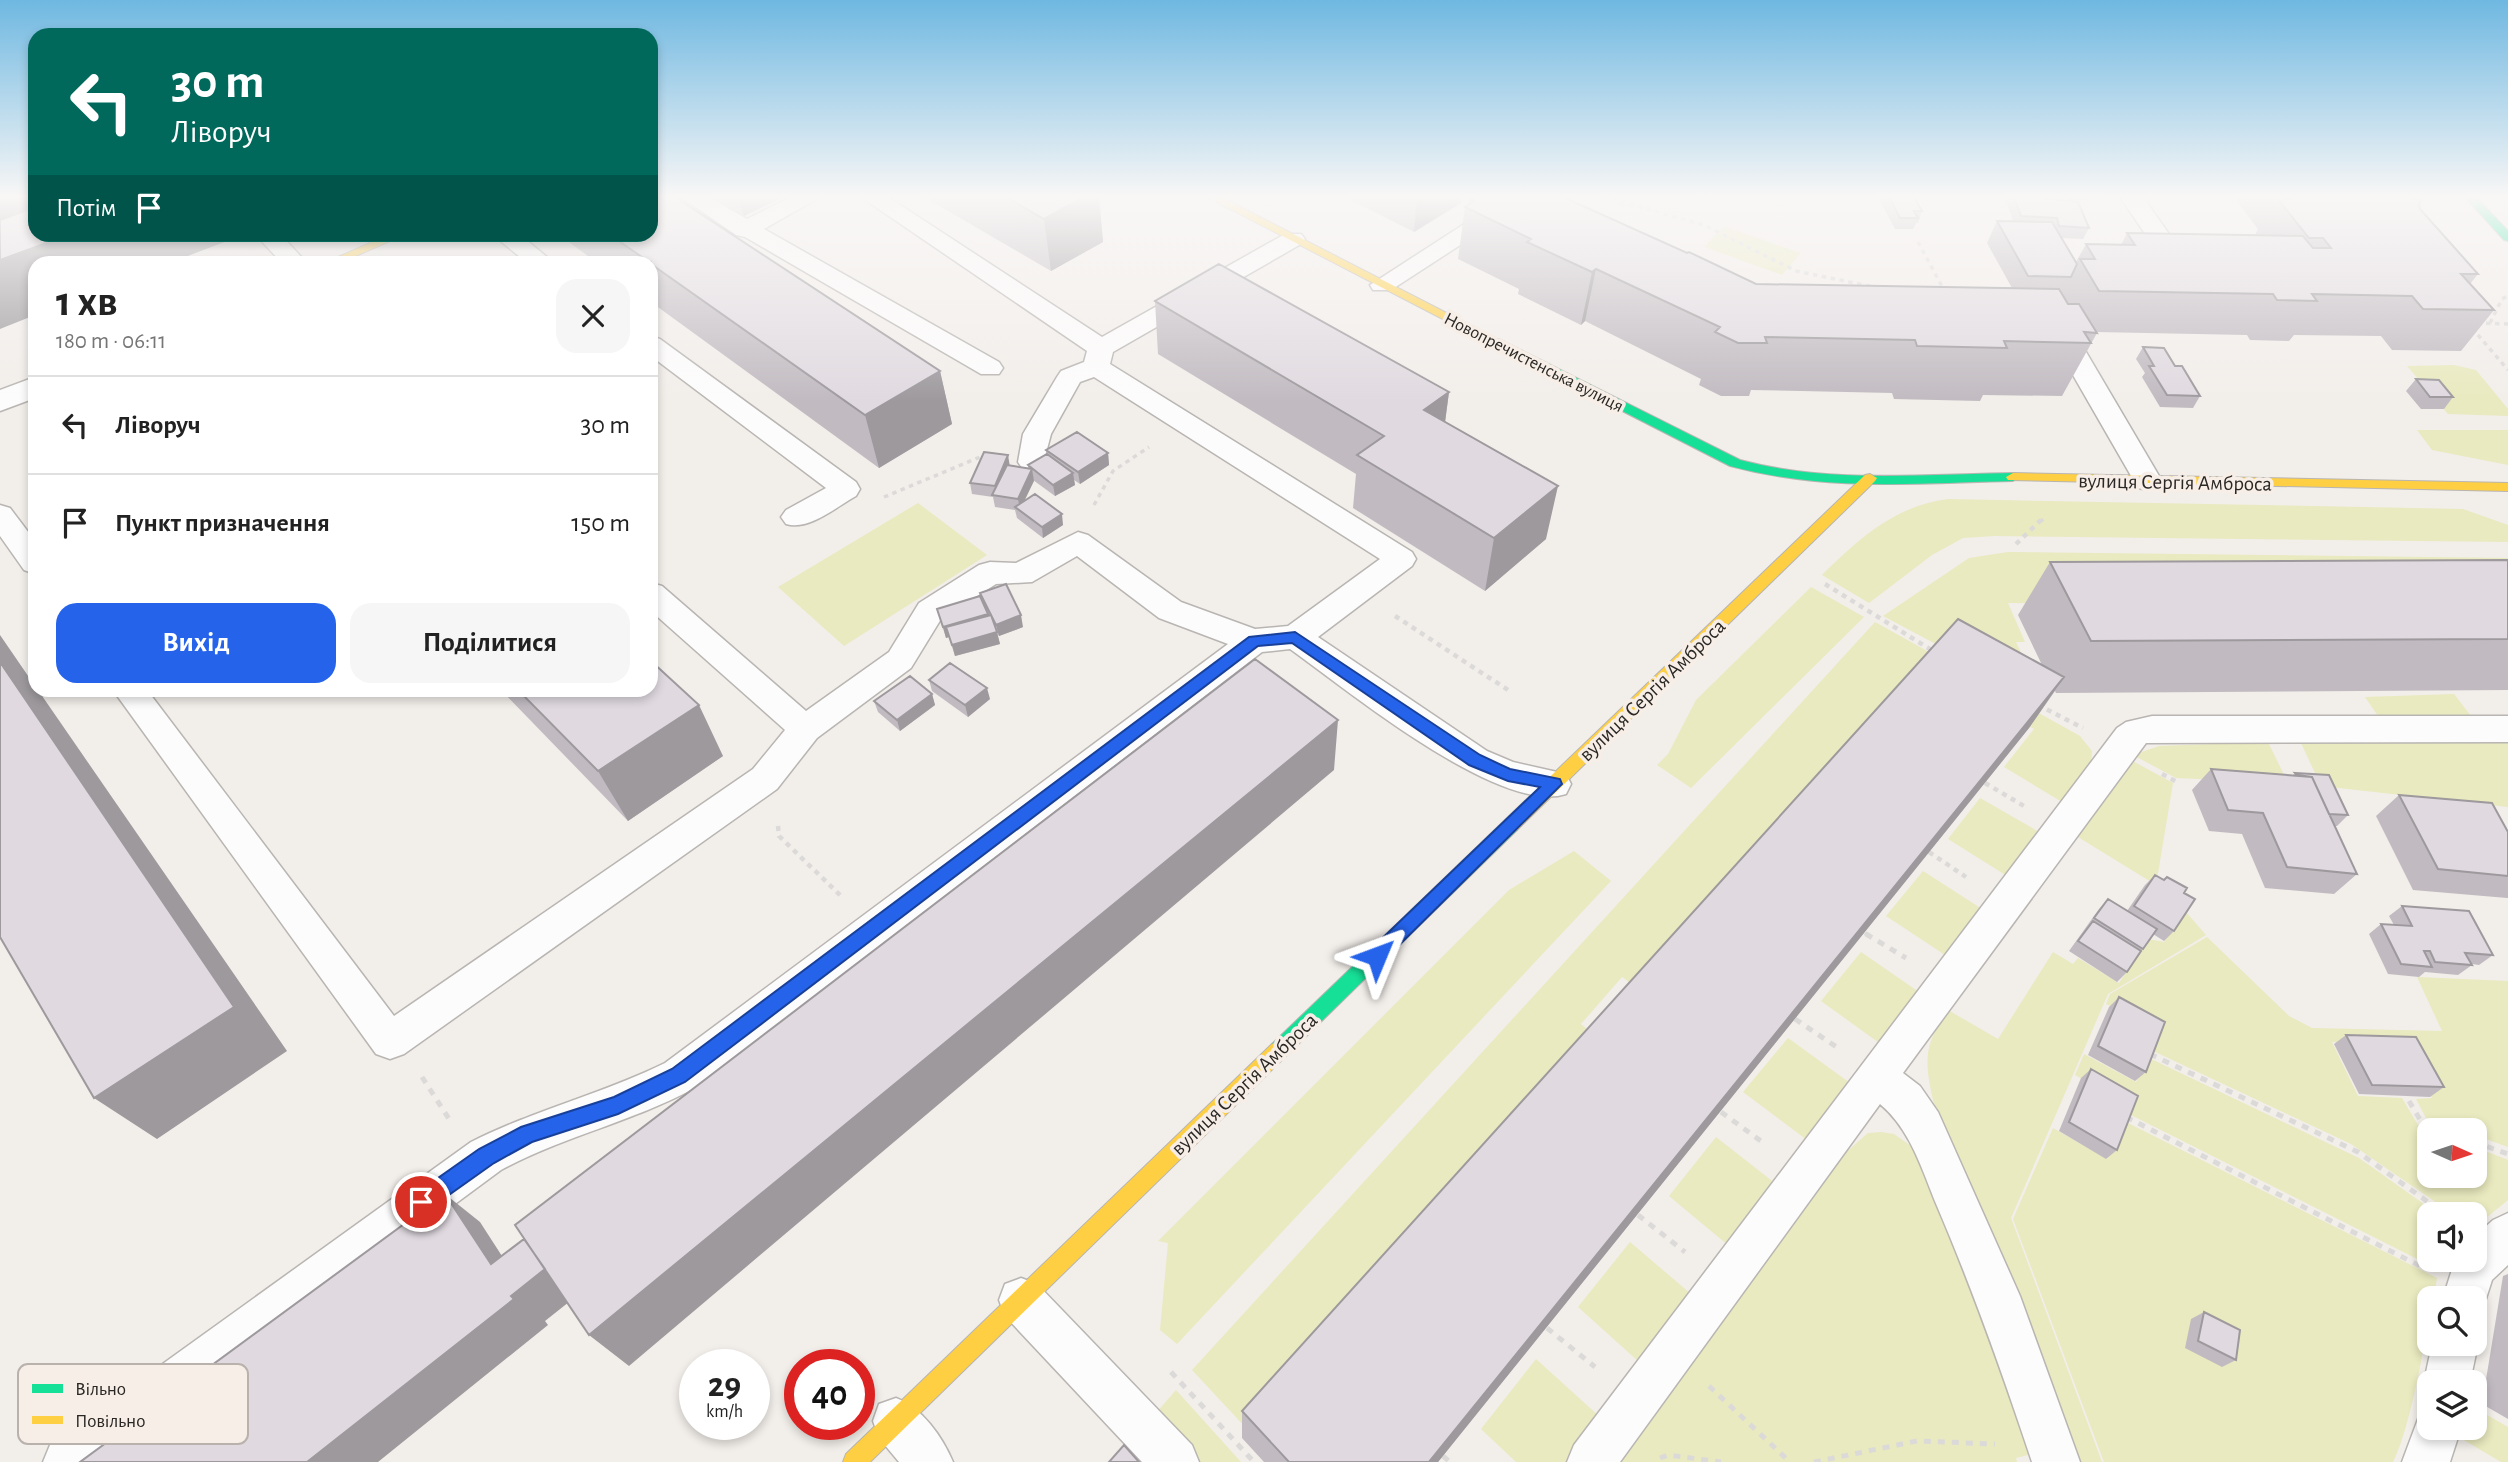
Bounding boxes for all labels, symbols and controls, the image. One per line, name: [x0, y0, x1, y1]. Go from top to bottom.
icon: left: [56, 56, 147, 147]
text: 30 m: [171, 58, 265, 107]
text: Ліворуч: [171, 116, 272, 148]
icon: arrive: [130, 189, 168, 227]
text: Потім: [56, 195, 116, 221]
button: close: [556, 279, 630, 353]
text: 1 хв: [56, 281, 118, 323]
street label: Новопречистенська вулиця: [1441, 310, 1626, 416]
text: 180 m · 06:11: [56, 330, 166, 353]
icon: left: [56, 406, 94, 444]
text: Ліворуч: [115, 412, 201, 438]
text: 30 m: [580, 412, 630, 438]
street label: вулиця Сергія Амброса: [2078, 470, 2273, 495]
icon: arrive: [56, 504, 94, 542]
text: Пункт призначення: [115, 510, 330, 536]
text: 150 m: [571, 510, 630, 536]
button: Вихід: [56, 603, 336, 683]
button: Поділитися: [350, 603, 630, 683]
street label: вулиця Сергія Амброса: [1575, 615, 1730, 765]
position arrow: [1340, 919, 1414, 993]
street label: вулиця Сергія Амброса: [1167, 1009, 1322, 1159]
north arrow: [2417, 1118, 2487, 1188]
map controls: [2417, 1118, 2487, 1440]
pin: [391, 1172, 451, 1232]
icon: arrive: [402, 1183, 440, 1221]
button: sound: [2417, 1202, 2487, 1272]
button: search: [2417, 1286, 2487, 1356]
speed limit sign: 40: [784, 1349, 875, 1440]
legend: [18, 1364, 248, 1444]
text: 29: [708, 1368, 741, 1403]
button: layers: [2417, 1370, 2487, 1440]
text: Вільно: [75, 1380, 126, 1399]
text: km/h: [706, 1403, 743, 1421]
text: Повільно: [75, 1412, 145, 1431]

